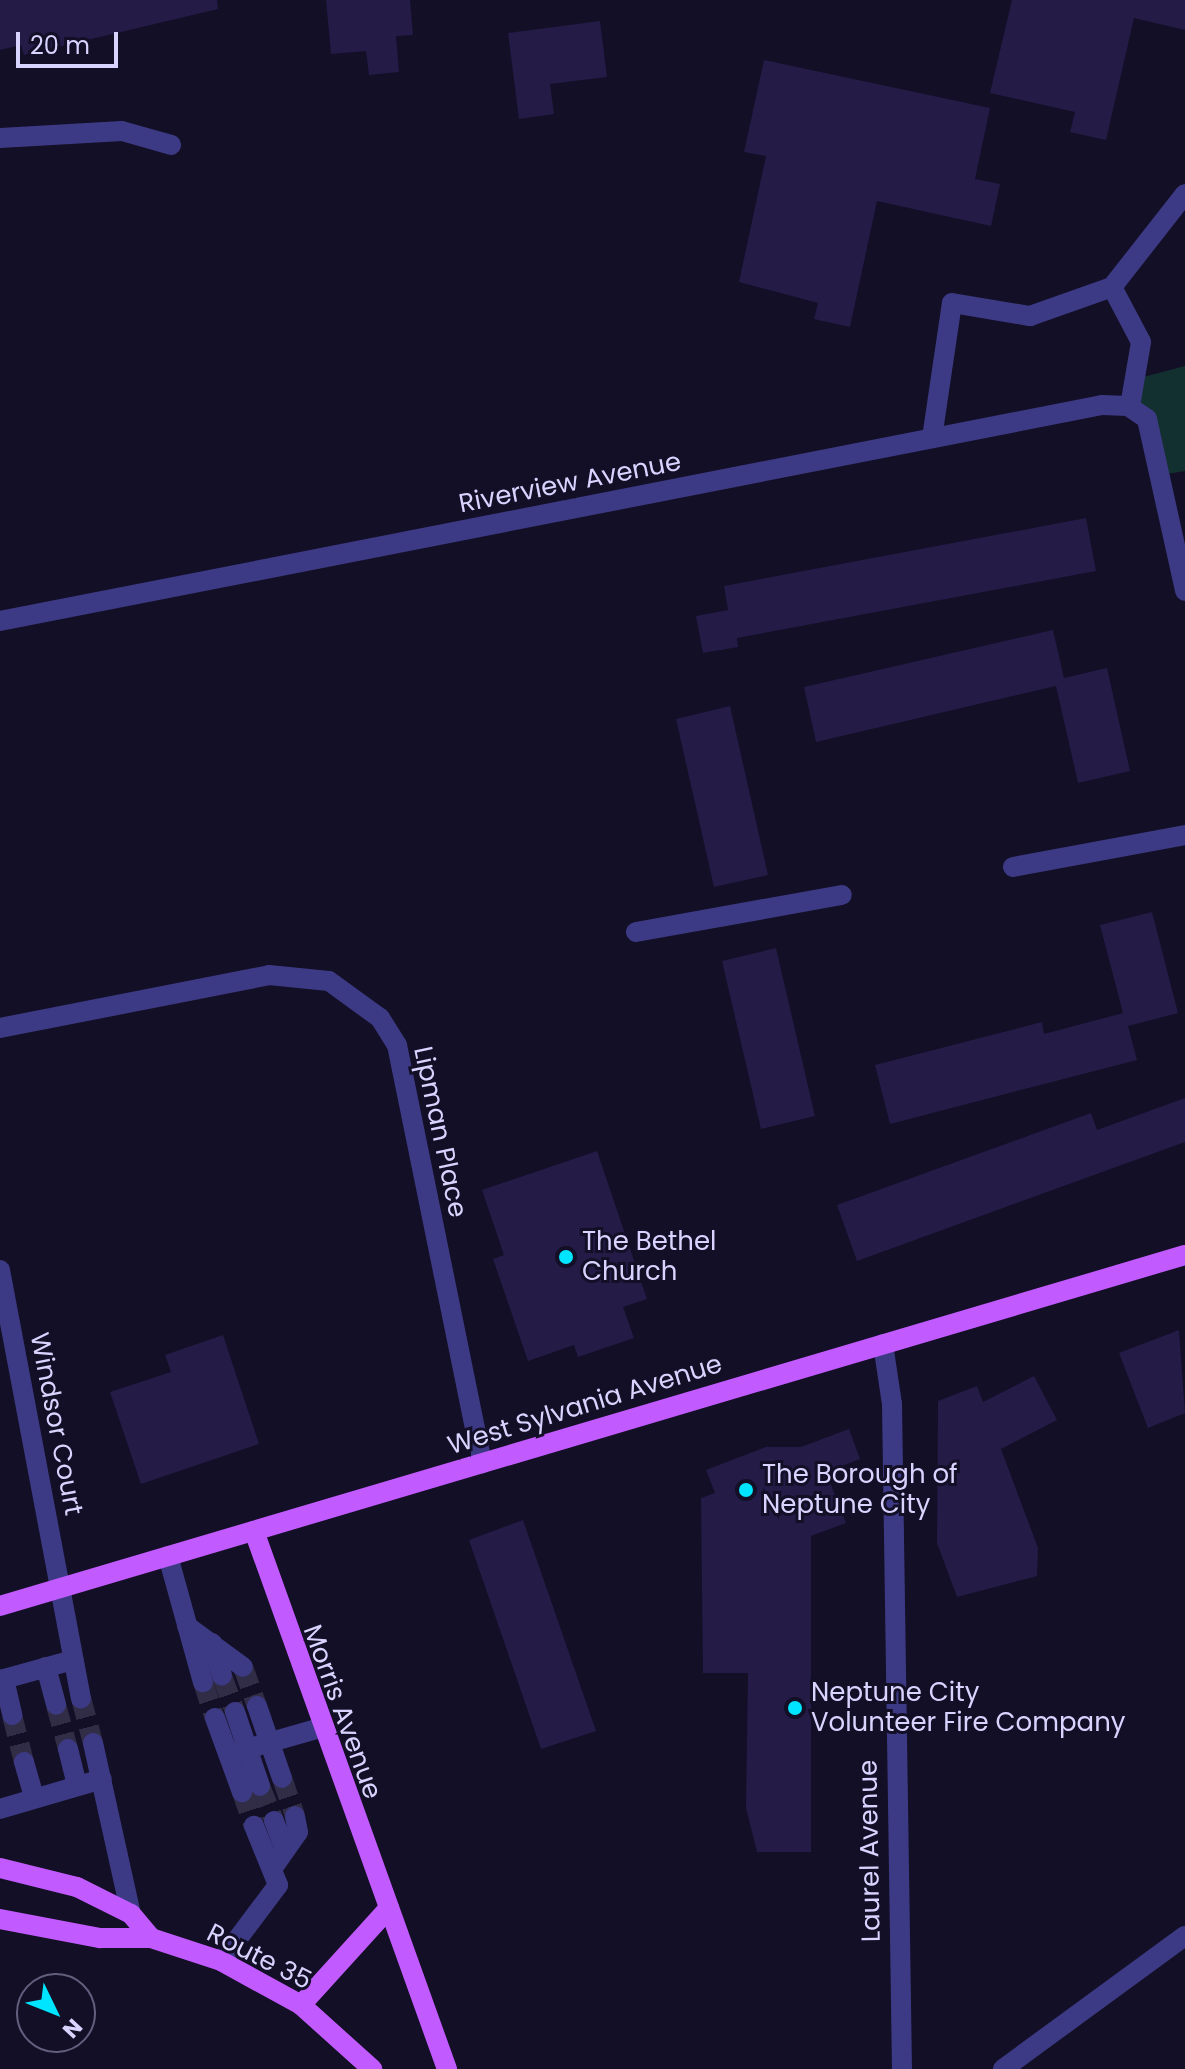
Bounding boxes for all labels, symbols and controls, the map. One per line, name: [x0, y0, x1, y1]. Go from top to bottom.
scale bar: [20, 16, 122, 66]
text: 20 m: [30, 29, 90, 62]
street label: Riverview Avenue: [456, 446, 684, 520]
street label: Lipman Place: [407, 1044, 473, 1220]
place label: The Bethel Church: [582, 1226, 716, 1288]
marker: The Bethel Church: [557, 1248, 575, 1266]
street label: Windsor Court: [23, 1330, 89, 1518]
street label: West Sylvania Avenue: [444, 1348, 726, 1462]
place label: The Borough of Neptune City: [762, 1459, 958, 1520]
marker: The Borough of Neptune City: [737, 1481, 755, 1499]
street label: Morris Avenue: [296, 1621, 388, 1803]
place label: Neptune City Volunteer Fire Company: [811, 1677, 1125, 1738]
marker: Neptune City Volunteer Fire Company: [786, 1699, 804, 1717]
street label: Laurel Avenue: [853, 1760, 887, 1942]
street label: Route 35: [201, 1917, 317, 1997]
north arrow: [16, 1973, 96, 2053]
text: N: [55, 2012, 89, 2045]

